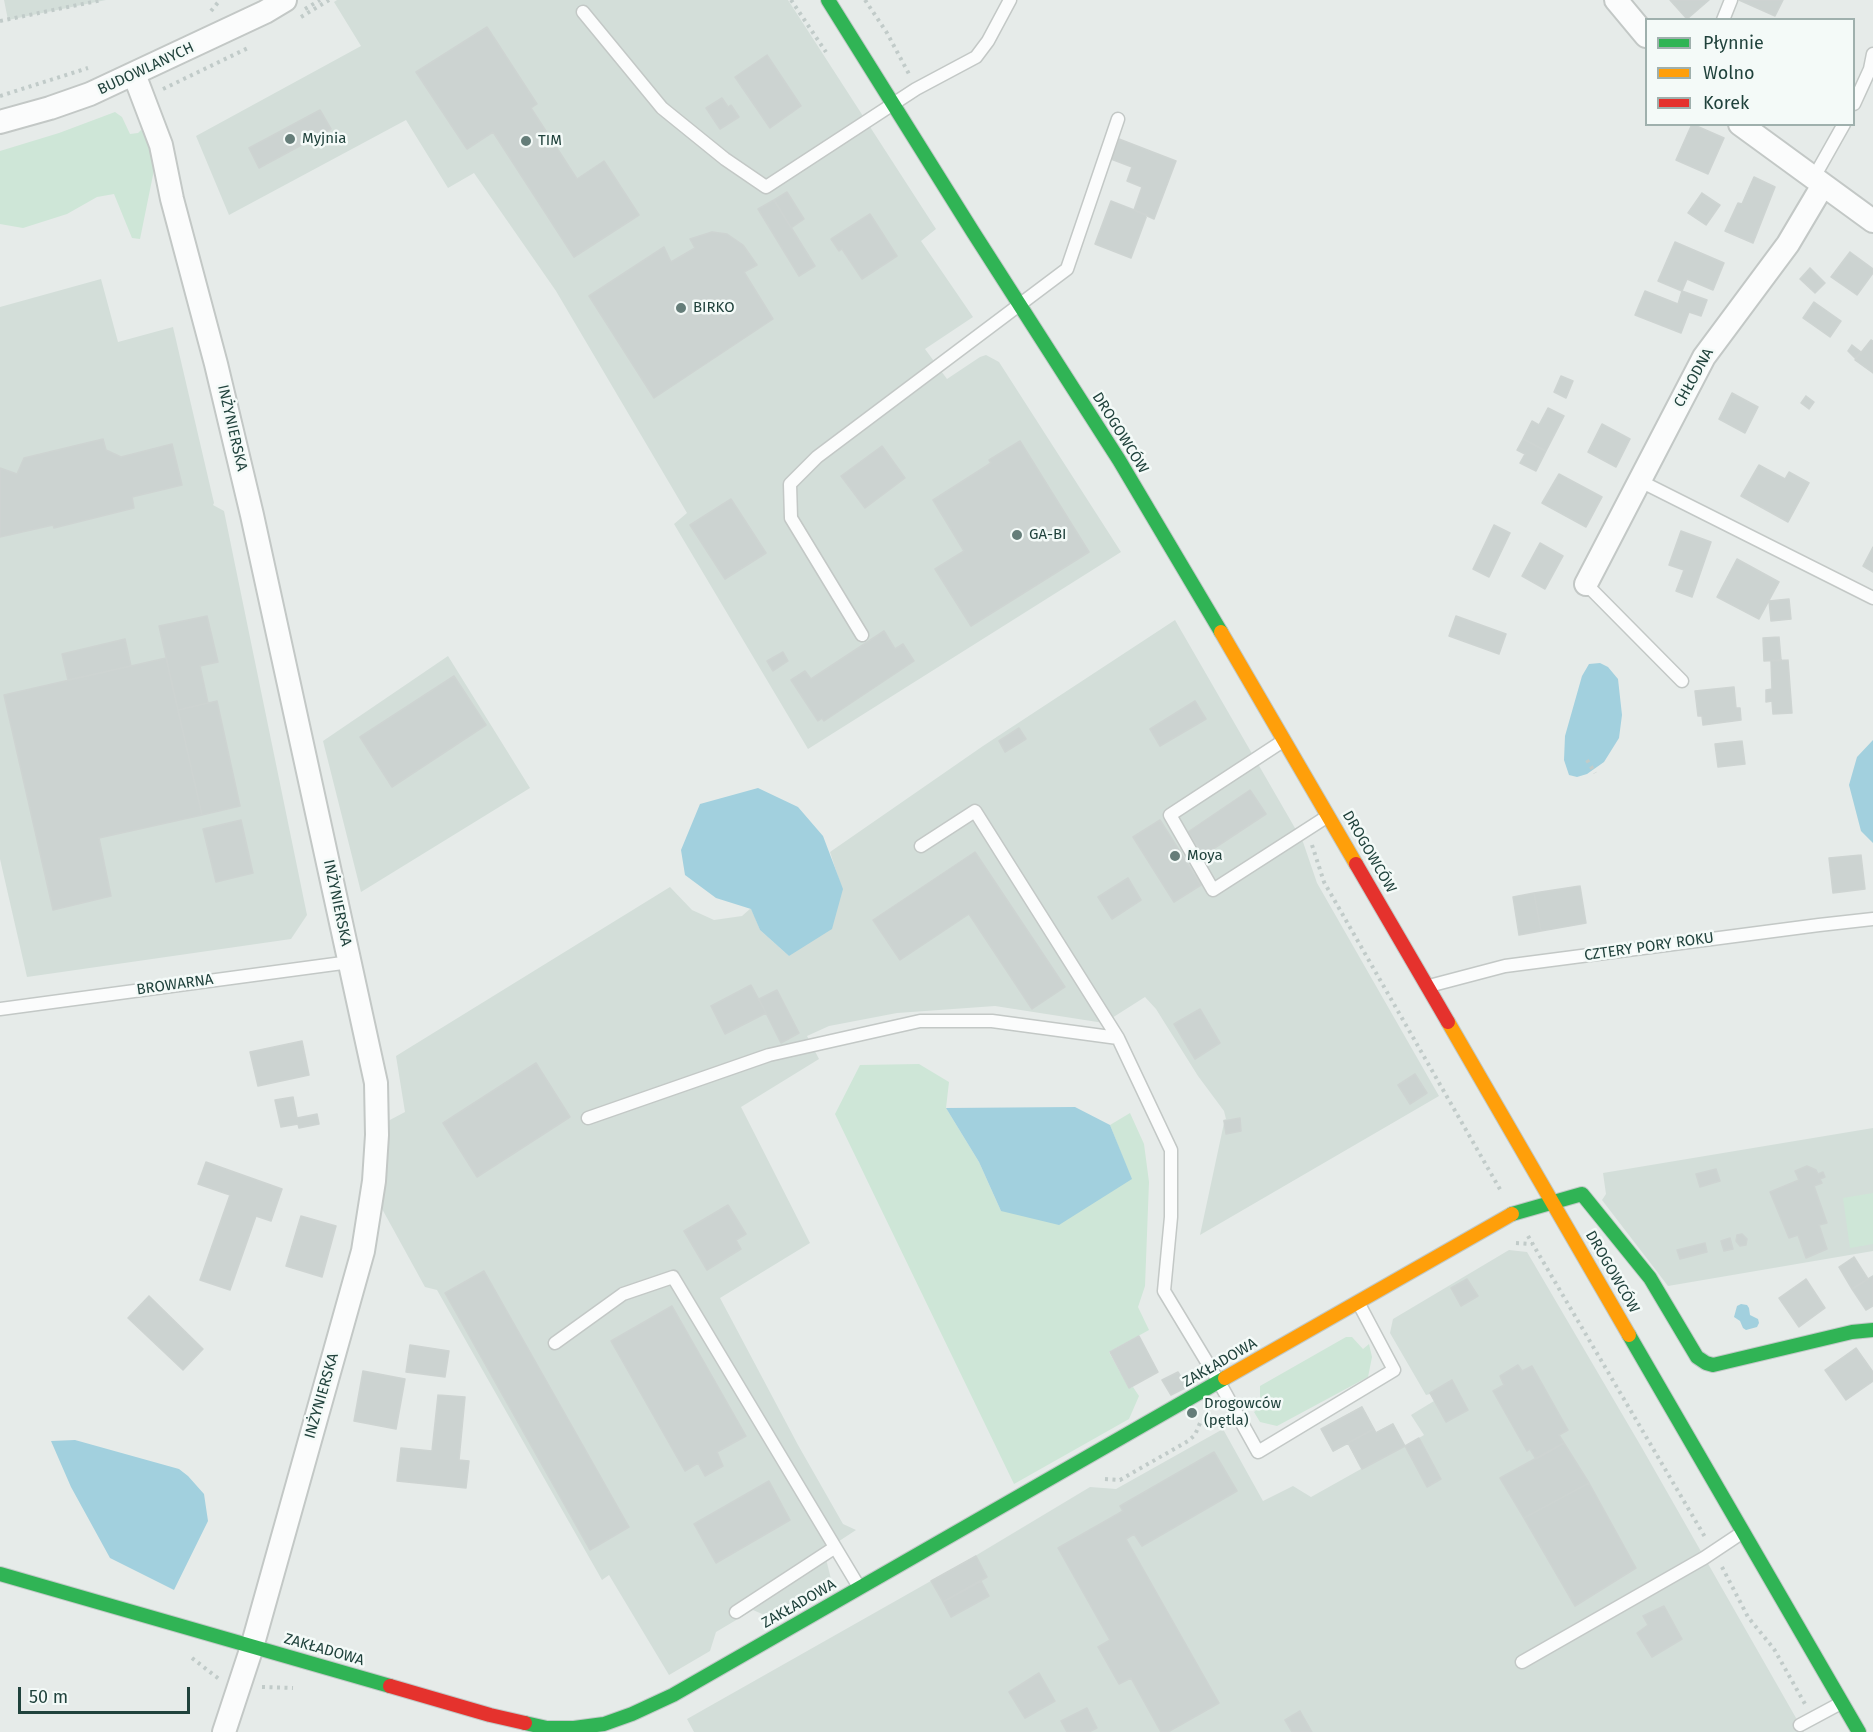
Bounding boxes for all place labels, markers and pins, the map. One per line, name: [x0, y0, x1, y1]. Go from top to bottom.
place label: Myjnia: [302, 130, 346, 148]
marker: Myjnia: [283, 132, 297, 146]
place label: TIM: [538, 132, 562, 150]
marker: TIM: [519, 134, 533, 148]
place label: BIRKO: [693, 299, 735, 317]
marker: BIRKO: [674, 301, 688, 315]
place label: GA-BI: [1029, 526, 1066, 544]
marker: GA-BI: [1010, 528, 1024, 542]
place label: Moya: [1187, 847, 1223, 865]
marker: Moya: [1168, 849, 1182, 863]
place label: Drogowców (pętla): [1204, 1395, 1281, 1430]
marker: Drogowców (pętla): [1185, 1406, 1199, 1420]

